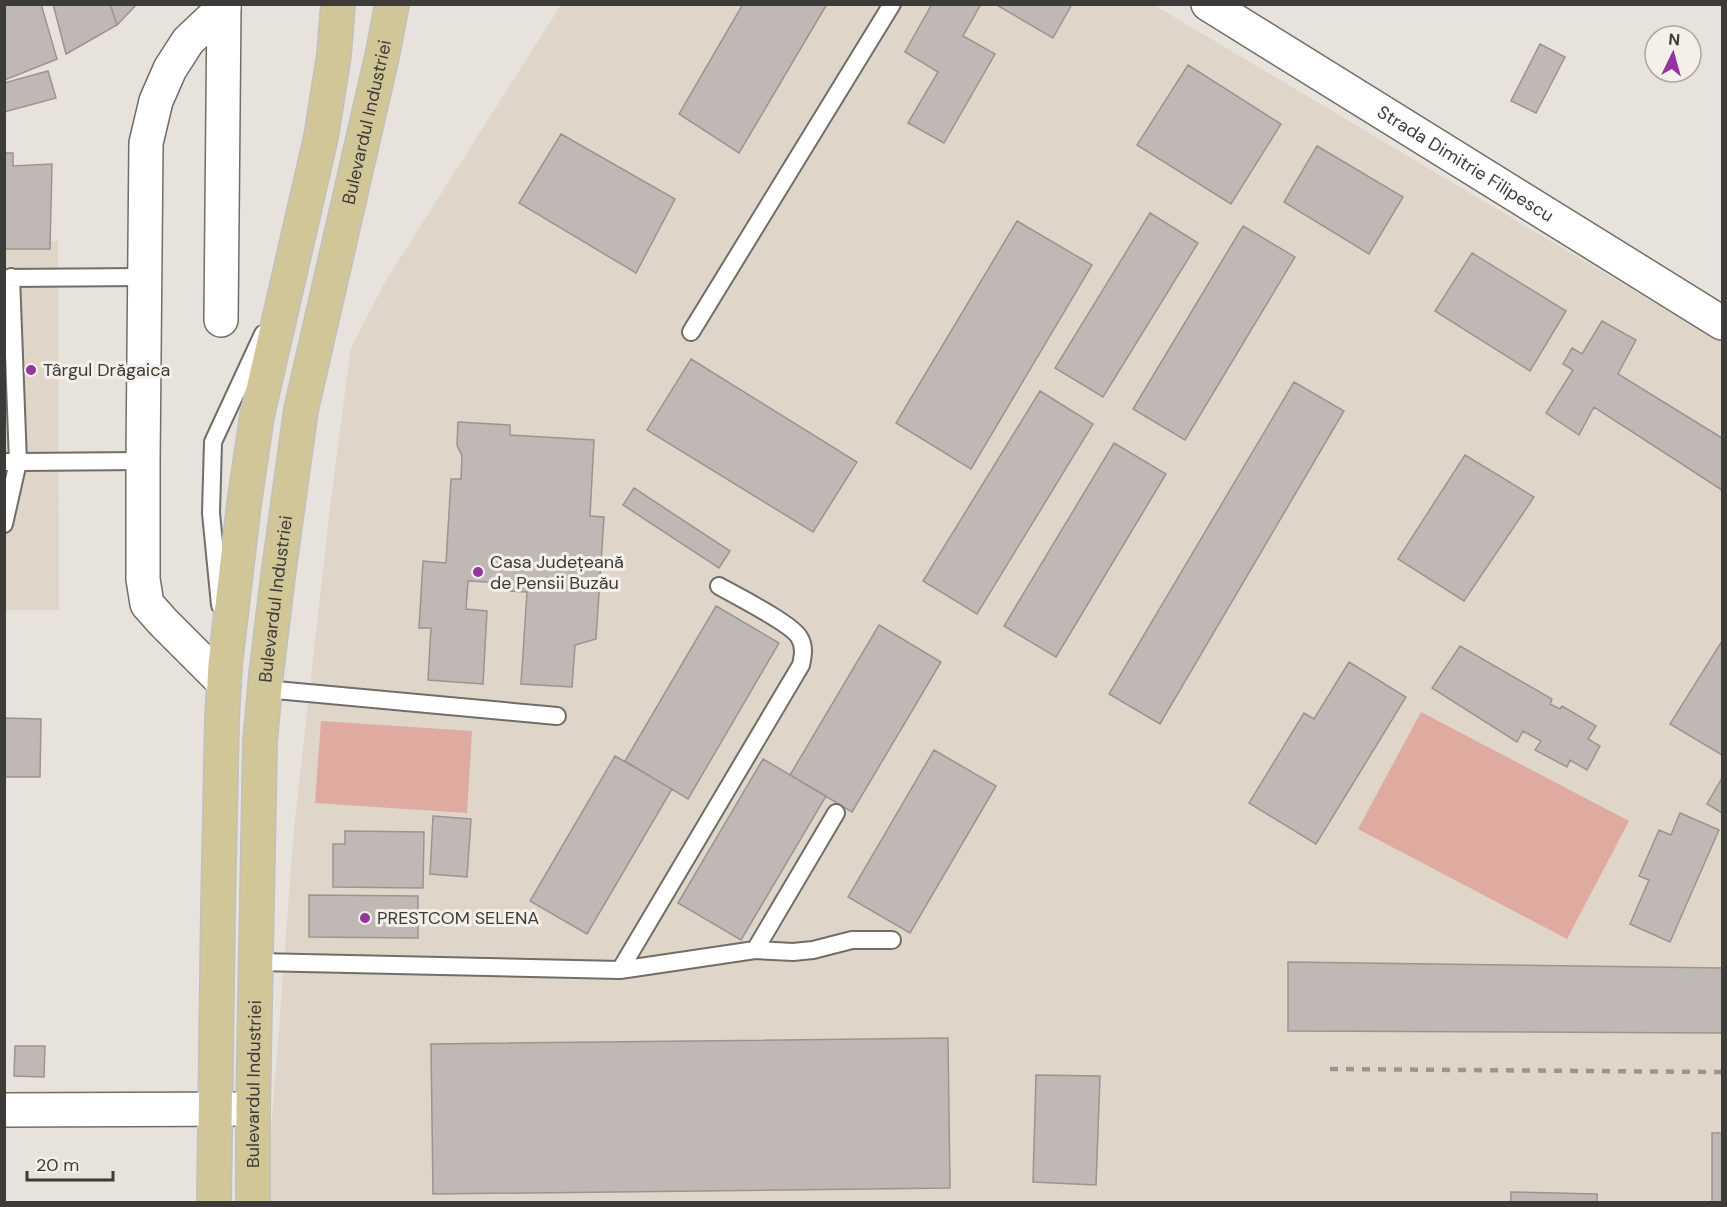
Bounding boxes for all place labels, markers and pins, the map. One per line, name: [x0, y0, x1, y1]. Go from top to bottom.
place label: Târgul Drăgaica: [43, 358, 170, 382]
marker: Târgul Drăgaica: [24, 363, 38, 377]
place label: Casa Județeană de Pensii Buzău: [490, 550, 624, 595]
marker: Casa Județeană de Pensii Buzău: [471, 565, 485, 579]
place label: PRESTCOM SELENA: [377, 906, 539, 930]
marker: PRESTCOM SELENA: [358, 911, 372, 925]

